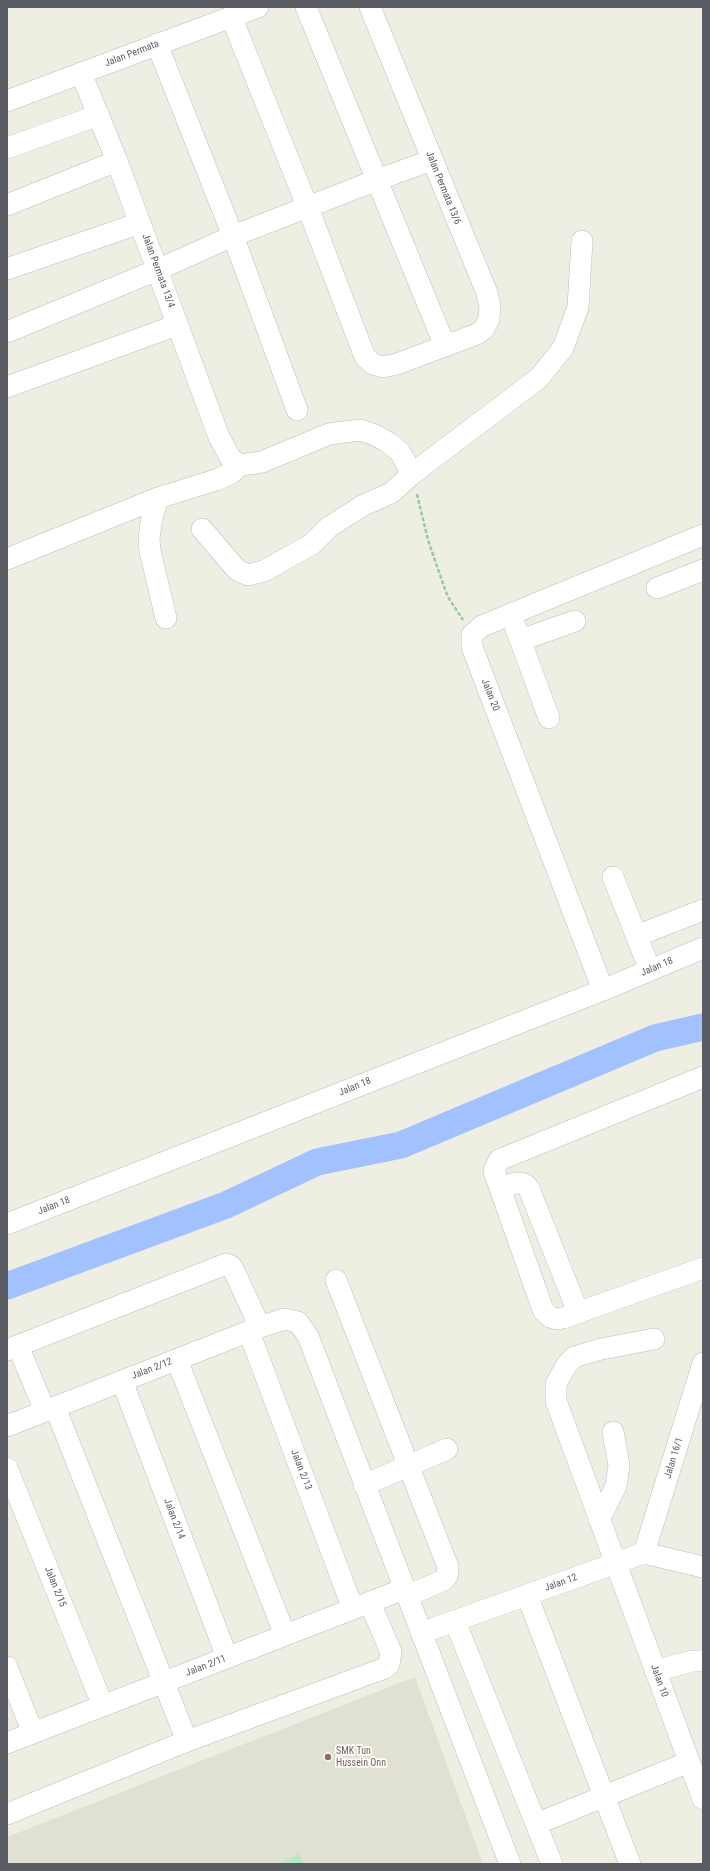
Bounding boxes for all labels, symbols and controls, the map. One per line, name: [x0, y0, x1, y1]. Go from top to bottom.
street label: Jalan Permata: [103, 38, 161, 70]
street label: Jalan Permata 13/6: [423, 150, 463, 226]
street label: Jalan Permata 13/4: [139, 232, 177, 310]
street label: Jalan 20: [478, 677, 502, 713]
street label: Jalan 18: [639, 955, 675, 979]
street label: Jalan 18: [337, 1075, 373, 1099]
street label: Jalan 18: [36, 1194, 72, 1218]
street label: Jalan 2/12: [130, 1356, 174, 1382]
street label: Jalan 16/1: [662, 1436, 686, 1480]
street label: Jalan 2/13: [288, 1448, 314, 1492]
street label: Jalan 2/14: [161, 1497, 187, 1541]
street label: Jalan 2/15: [42, 1565, 68, 1609]
street label: Jalan 12: [543, 1572, 579, 1594]
street label: Jalan 2/11: [184, 1653, 228, 1679]
street label: Jalan 10: [648, 1663, 670, 1699]
place label: SMK Tun Hussein Onn: [336, 1745, 386, 1768]
marker: SMK Tun Hussein Onn: [323, 1752, 333, 1762]

